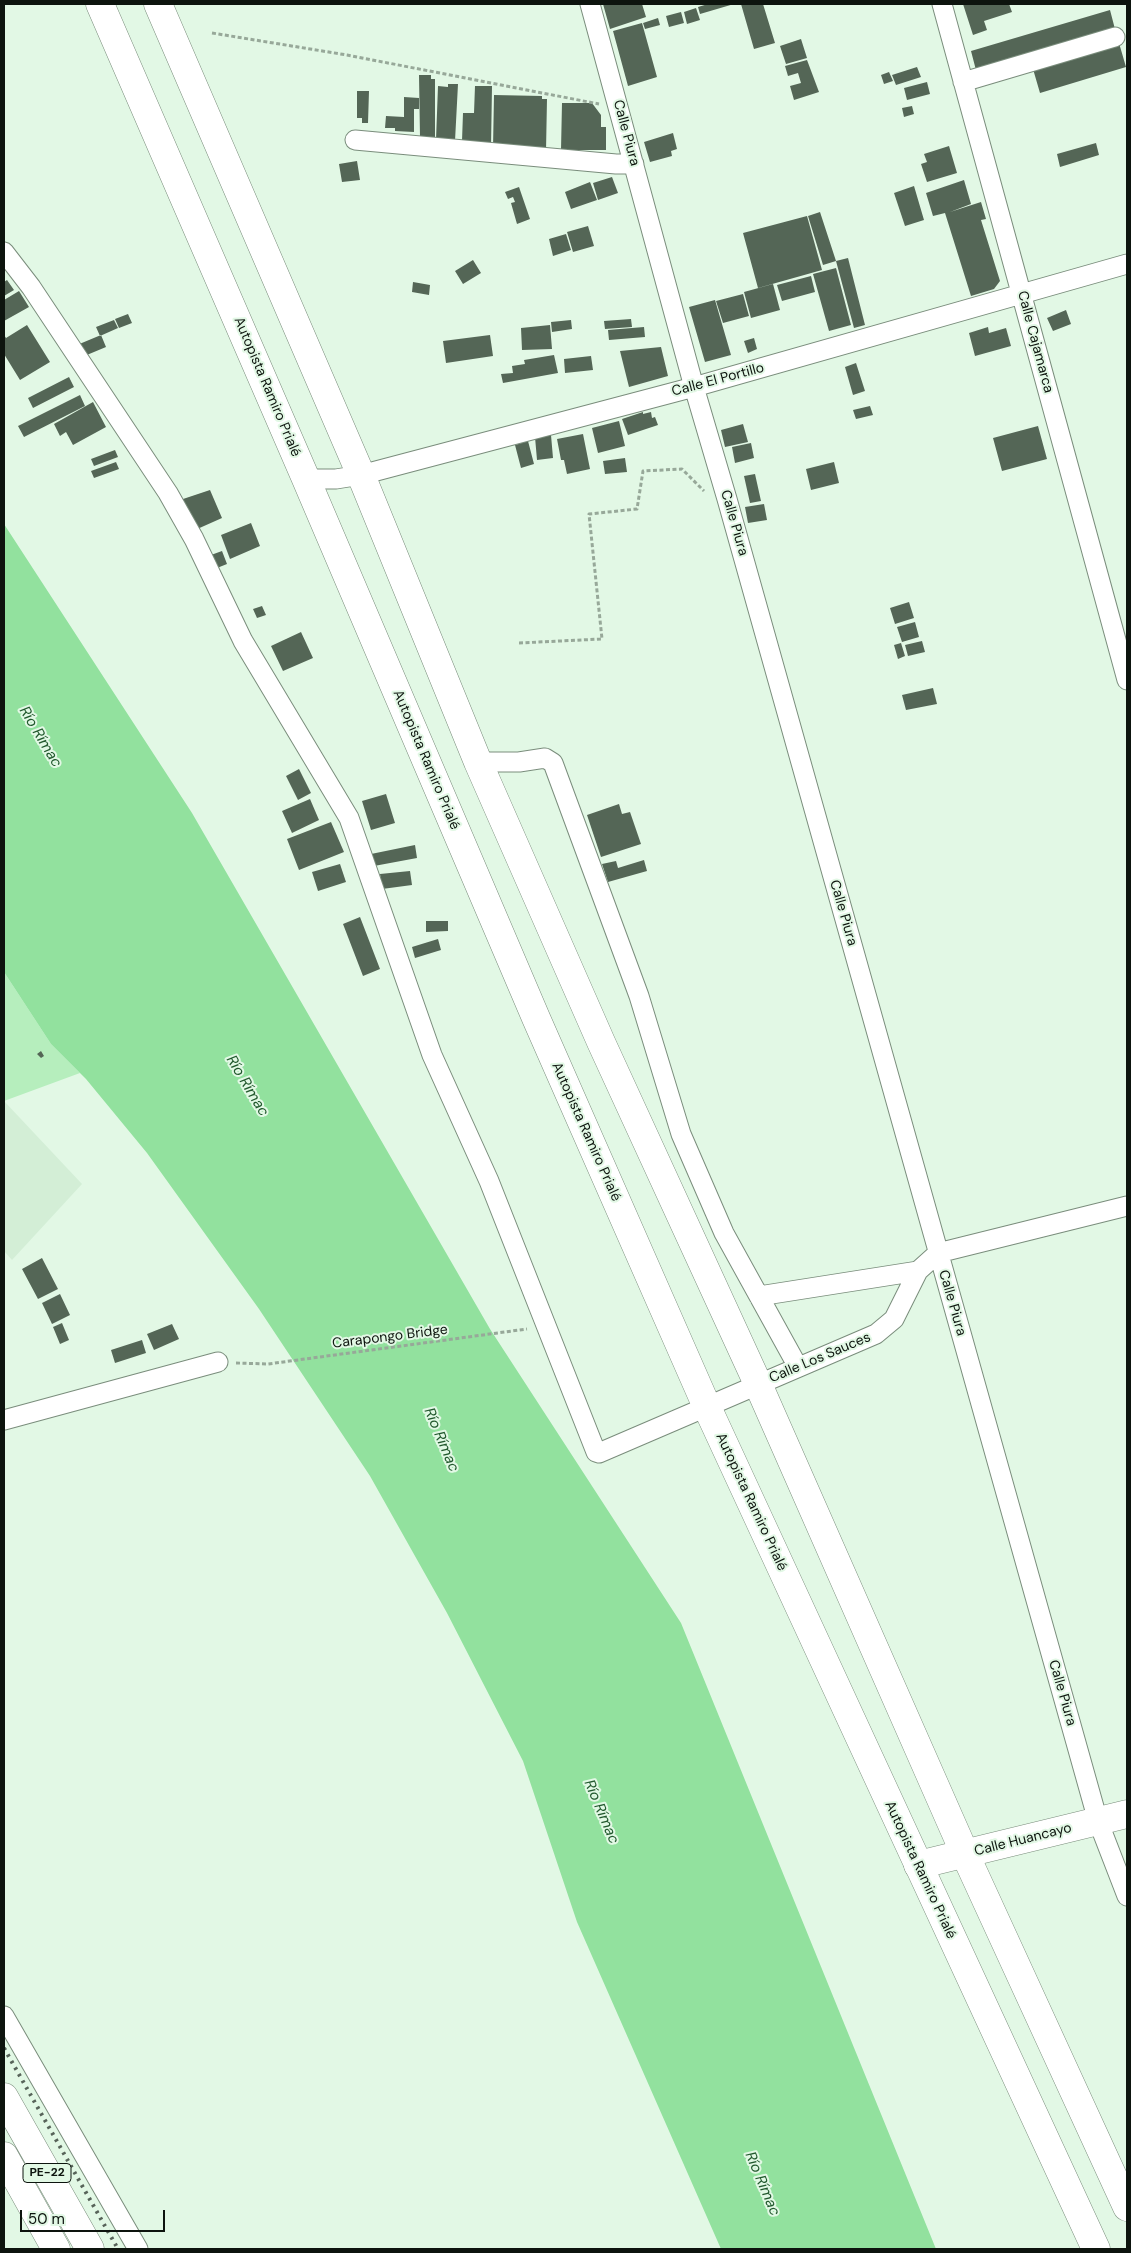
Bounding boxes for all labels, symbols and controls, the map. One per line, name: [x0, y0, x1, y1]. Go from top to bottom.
street label: Calle Piura: [609, 98, 643, 168]
street label: Calle Cajamarca: [1013, 289, 1057, 395]
street label: Autopista Ramiro Prialé: [230, 315, 304, 459]
street label: Calle El Portillo: [670, 360, 766, 400]
street label: Calle Piura: [717, 488, 751, 558]
street label: Autopista Ramiro Prialé: [389, 688, 463, 832]
water label: Río Rímac: [15, 703, 65, 771]
street label: Calle Piura: [826, 878, 860, 948]
water label: Río Rímac: [222, 1052, 272, 1120]
street label: Autopista Ramiro Prialé: [548, 1060, 624, 1204]
street label: Calle Piura: [935, 1268, 969, 1338]
street label: Carapongo Bridge: [331, 1322, 449, 1352]
street label: Calle Los Sauces: [767, 1329, 873, 1387]
water label: Río Rímac: [419, 1405, 463, 1475]
street label: Autopista Ramiro Prialé: [712, 1430, 790, 1574]
street label: Calle Piura: [1045, 1658, 1079, 1728]
water label: Río Rímac: [579, 1777, 623, 1847]
street label: Autopista Ramiro Prialé: [881, 1798, 959, 1942]
street label: Calle Huancayo: [973, 1820, 1073, 1860]
water label: Río Rímac: [740, 2149, 784, 2219]
road number: PE-22: [23, 2164, 71, 2182]
scale bar: [22, 2200, 168, 2232]
text: 50 m: [28, 2209, 65, 2229]

